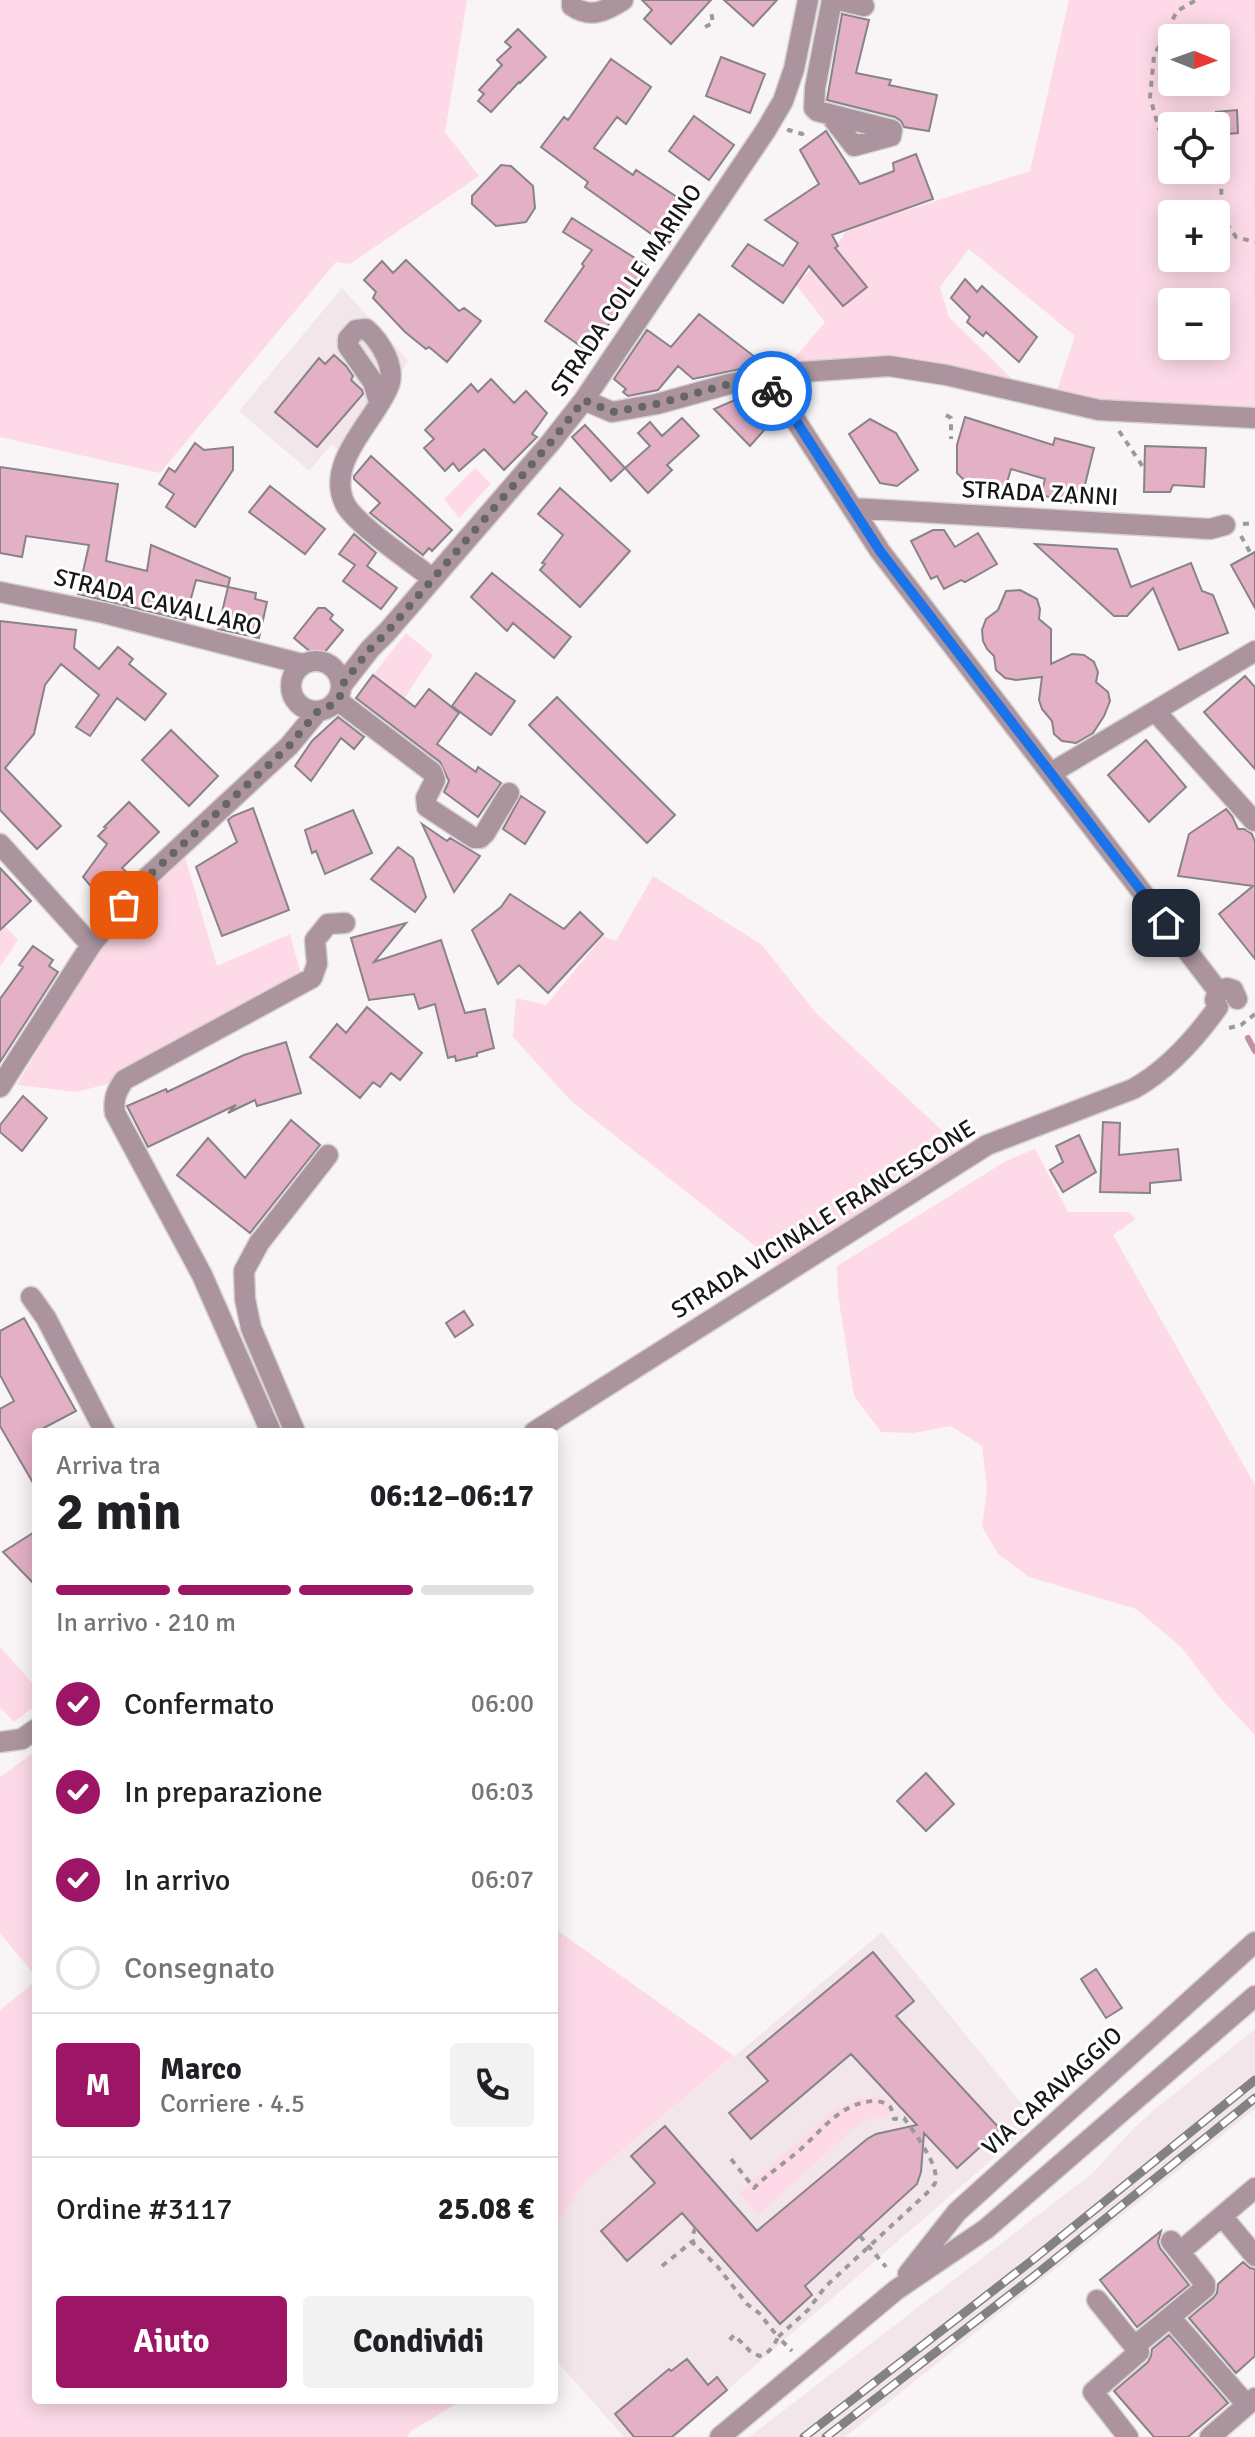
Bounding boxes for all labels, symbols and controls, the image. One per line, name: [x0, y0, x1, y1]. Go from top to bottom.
north arrow: [1158, 24, 1230, 96]
map controls: [1158, 24, 1230, 360]
button: locate: [1158, 112, 1230, 184]
street label: STRADA COLLE MARINO: [544, 178, 708, 402]
button: +: [1158, 200, 1230, 272]
button: −: [1158, 288, 1230, 360]
courier: [732, 351, 812, 431]
icon: bike: [750, 369, 794, 413]
street label: STRADA ZANNI: [961, 474, 1119, 512]
street label: STRADA CAVALLARO: [51, 562, 265, 642]
pin: [90, 871, 158, 939]
icon: bag: [102, 883, 146, 927]
pin: [1132, 889, 1200, 957]
icon: home: [1144, 901, 1188, 945]
street label: STRADA VICINALE FRANCESCONE: [666, 1113, 980, 1325]
text: Arriva tra: [56, 1450, 161, 1482]
text: 06:12–06:17: [370, 1478, 534, 1515]
text: 2 min: [56, 1480, 182, 1544]
text: In arrivo · 210 m: [56, 1607, 236, 1639]
icon: check: [56, 1682, 100, 1726]
text: Confermato: [124, 1686, 274, 1723]
text: 06:00: [471, 1688, 534, 1720]
icon: check: [56, 1770, 100, 1814]
text: In preparazione: [124, 1774, 323, 1811]
text: 06:03: [471, 1776, 534, 1808]
icon: check: [56, 1858, 100, 1902]
text: In arrivo: [124, 1862, 230, 1899]
text: 06:07: [471, 1864, 534, 1896]
text: Consegnato: [124, 1950, 275, 1987]
street label: VIA CARAVAGGIO: [976, 2020, 1128, 2162]
button: phone: [450, 2043, 534, 2127]
text: Marco: [160, 2051, 242, 2088]
text: M: [85, 2067, 111, 2104]
text: Corriere · 4.5: [160, 2088, 305, 2120]
text: Ordine #3117: [56, 2191, 233, 2228]
text: 25.08 €: [438, 2191, 534, 2228]
button: Aiuto: [56, 2296, 287, 2388]
button: Condividi: [303, 2296, 534, 2388]

